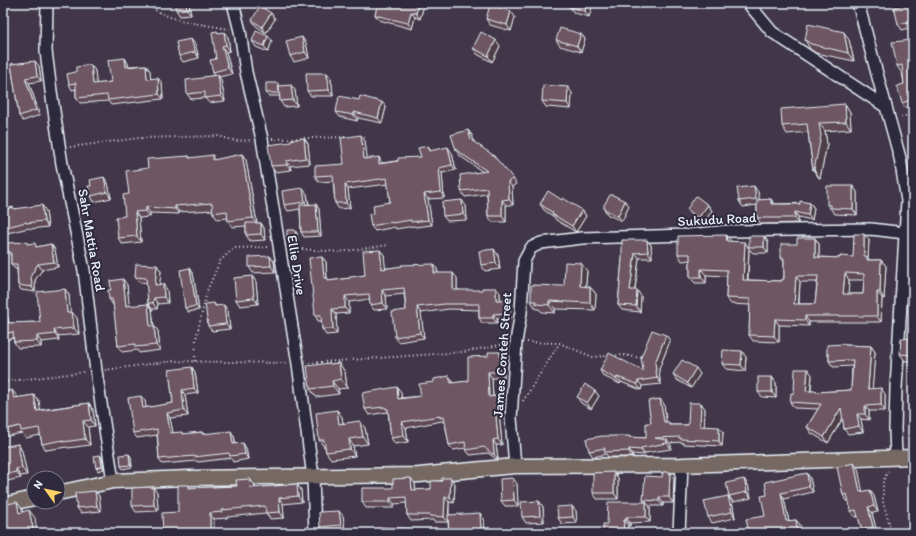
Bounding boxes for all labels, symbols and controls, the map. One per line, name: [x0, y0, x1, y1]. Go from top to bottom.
street label: Sahr Mattia Road: [74, 187, 109, 293]
street label: Sukudu Road: [677, 209, 757, 230]
street label: Ellie Drive: [283, 234, 310, 297]
street label: James Conteh Street: [490, 292, 515, 418]
north arrow: [26, 470, 66, 510]
text: N: [31, 478, 46, 491]

